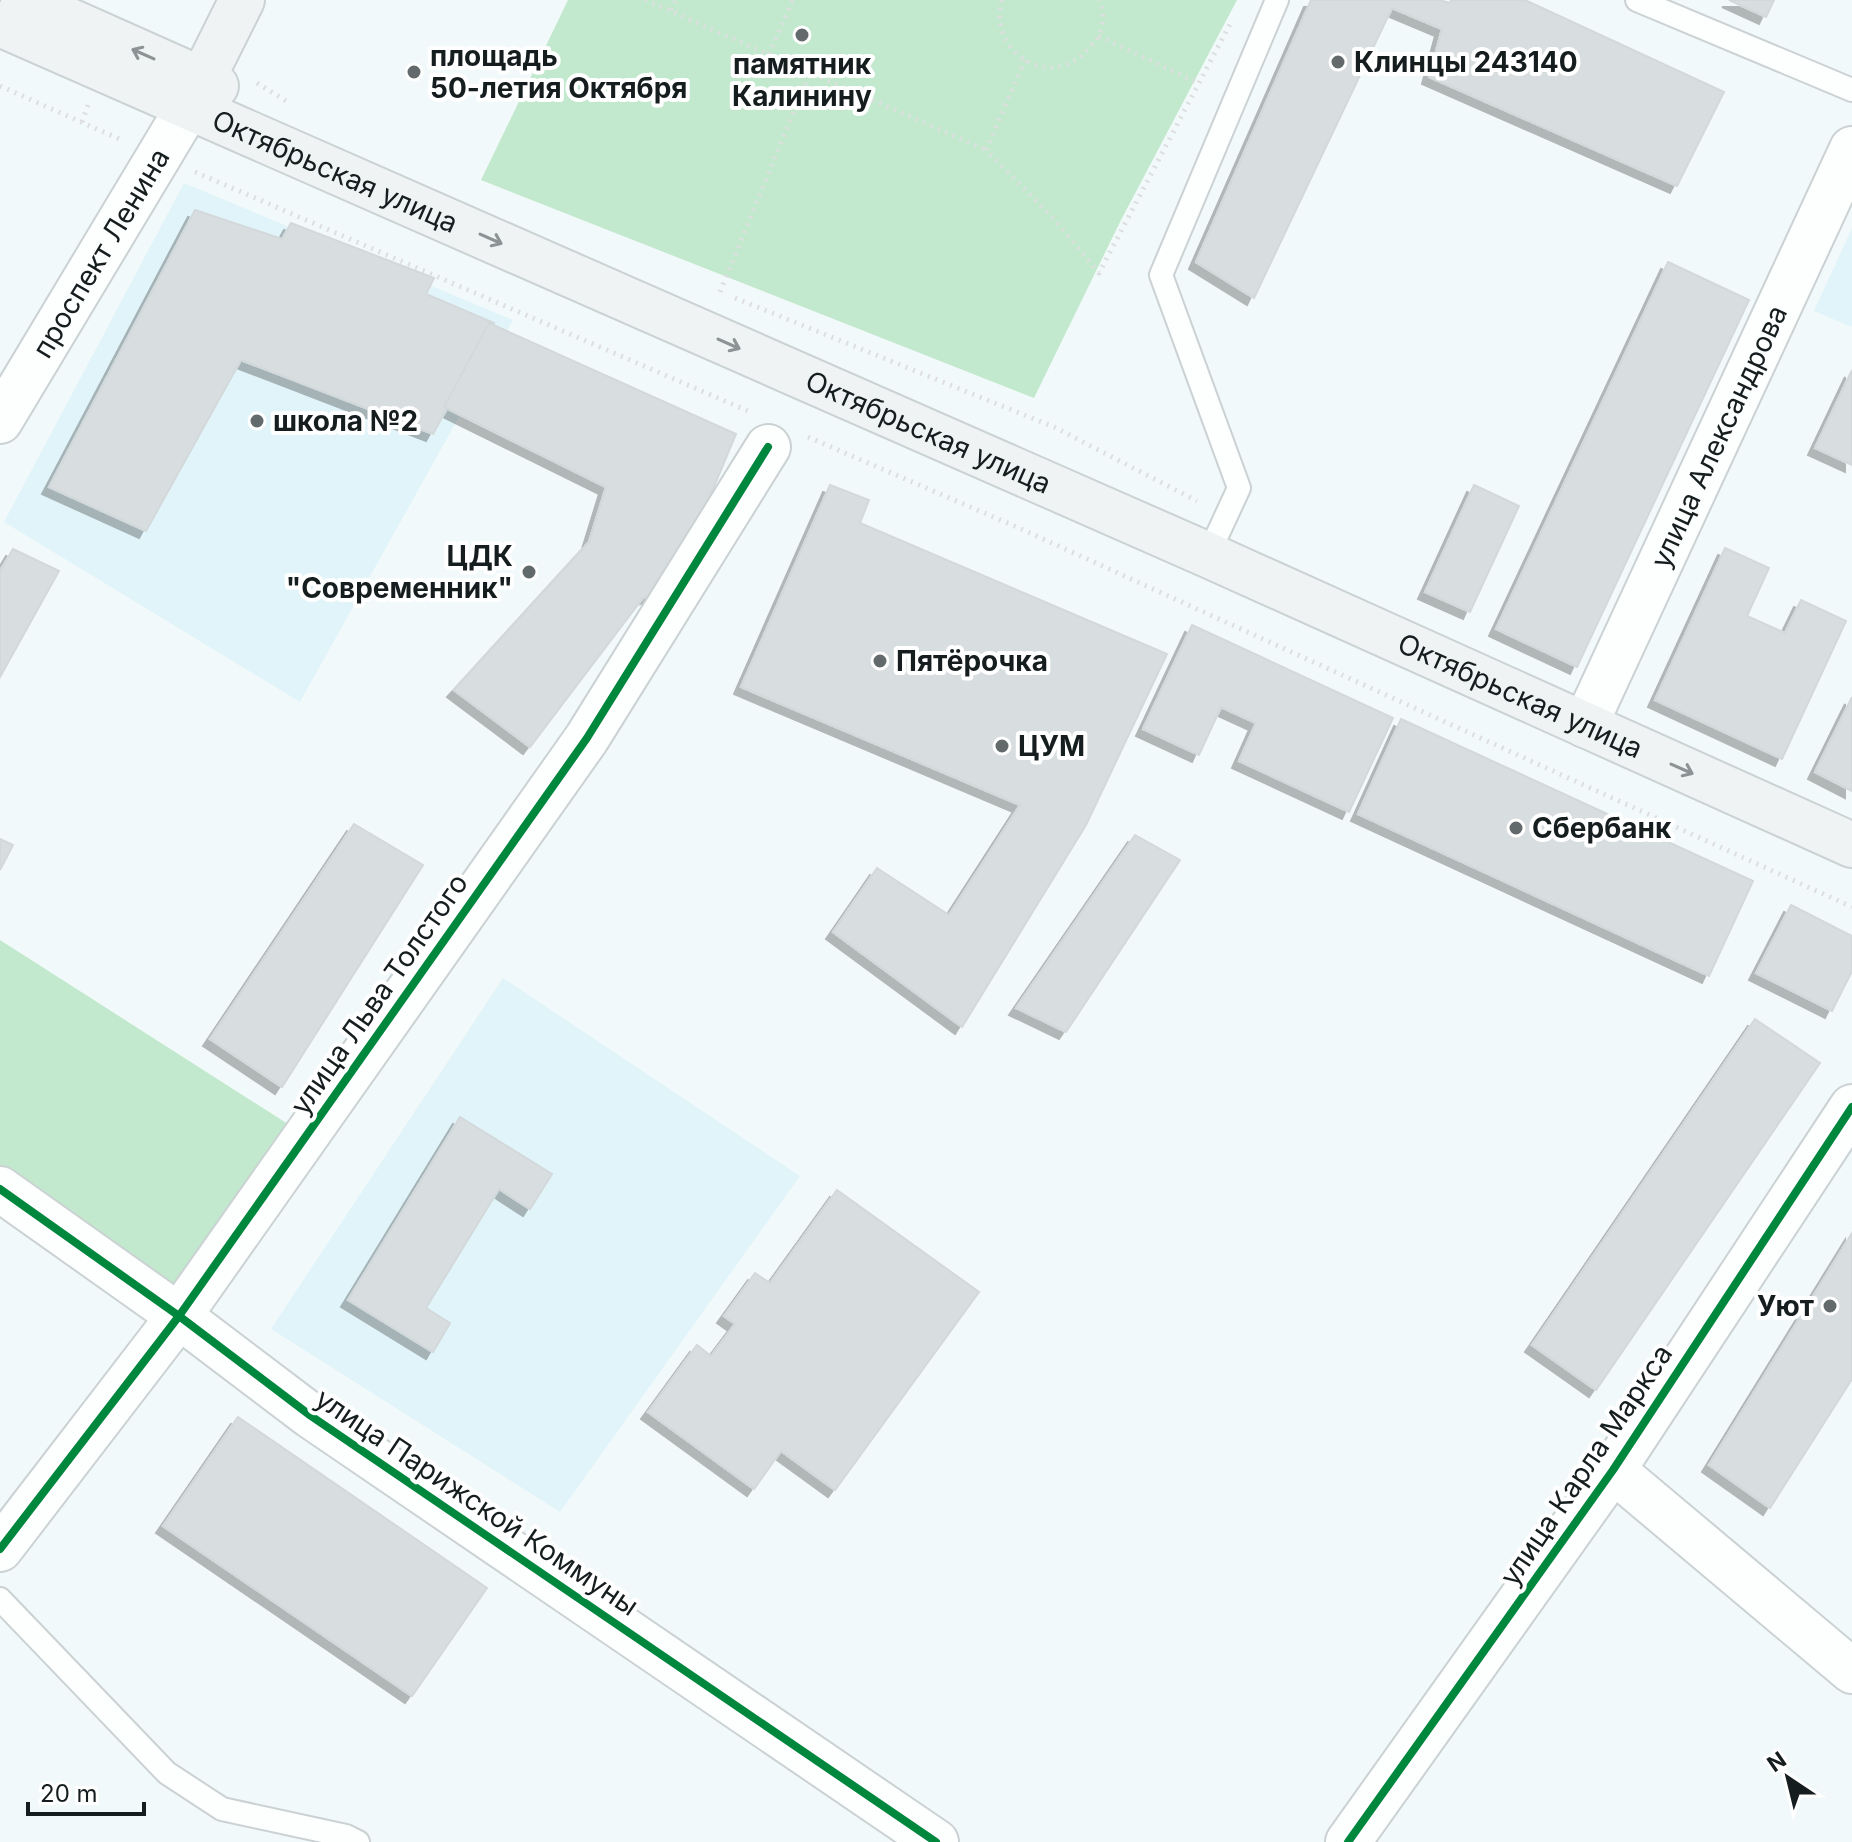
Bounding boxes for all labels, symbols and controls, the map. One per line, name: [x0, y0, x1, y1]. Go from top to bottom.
marker: памятник Калинину: [793, 26, 811, 44]
place label: площадь 50-летия Октября: [430, 39, 687, 105]
one-way arrow: [132, 45, 156, 60]
place label: Клинцы 243140: [1354, 45, 1578, 79]
place label: памятник Калинину: [732, 47, 872, 113]
marker: Клинцы 243140: [1329, 53, 1347, 71]
marker: площадь 50-летия Октября: [405, 63, 423, 81]
street label: Октябрьская улица: [207, 102, 463, 240]
street label: проспект Ленина: [25, 142, 177, 364]
one-way arrow: [478, 233, 503, 248]
street label: улица Александрова: [1643, 300, 1794, 573]
one-way arrow: [717, 337, 741, 352]
street label: Октябрьская улица: [800, 363, 1056, 501]
place label: школа №2: [273, 404, 418, 438]
marker: школа №2: [248, 412, 266, 430]
place label: ЦДК "Современник": [286, 539, 513, 605]
marker: ЦДК "Современник": [520, 563, 538, 581]
street label: Октябрьская улица: [1393, 626, 1648, 765]
place label: Пятёрочка: [896, 644, 1048, 678]
marker: Пятёрочка: [871, 652, 889, 670]
place label: ЦУМ: [1018, 729, 1085, 763]
marker: ЦУМ: [993, 737, 1011, 755]
one-way arrow: [1670, 762, 1694, 777]
place label: Сбербанк: [1532, 811, 1672, 845]
marker: Сбербанк: [1507, 819, 1525, 837]
street label: улица Льва Толстого: [283, 867, 475, 1121]
place label: Уют: [1757, 1289, 1814, 1323]
marker: Уют: [1821, 1297, 1839, 1315]
street label: улица Карла Маркса: [1493, 1338, 1679, 1592]
street label: улица Парижской Коммуны: [309, 1381, 645, 1623]
north arrow: [1748, 1738, 1828, 1818]
text: N: [1762, 1746, 1791, 1777]
scale bar: [28, 1766, 144, 1816]
text: 20 m: [40, 1779, 98, 1808]

